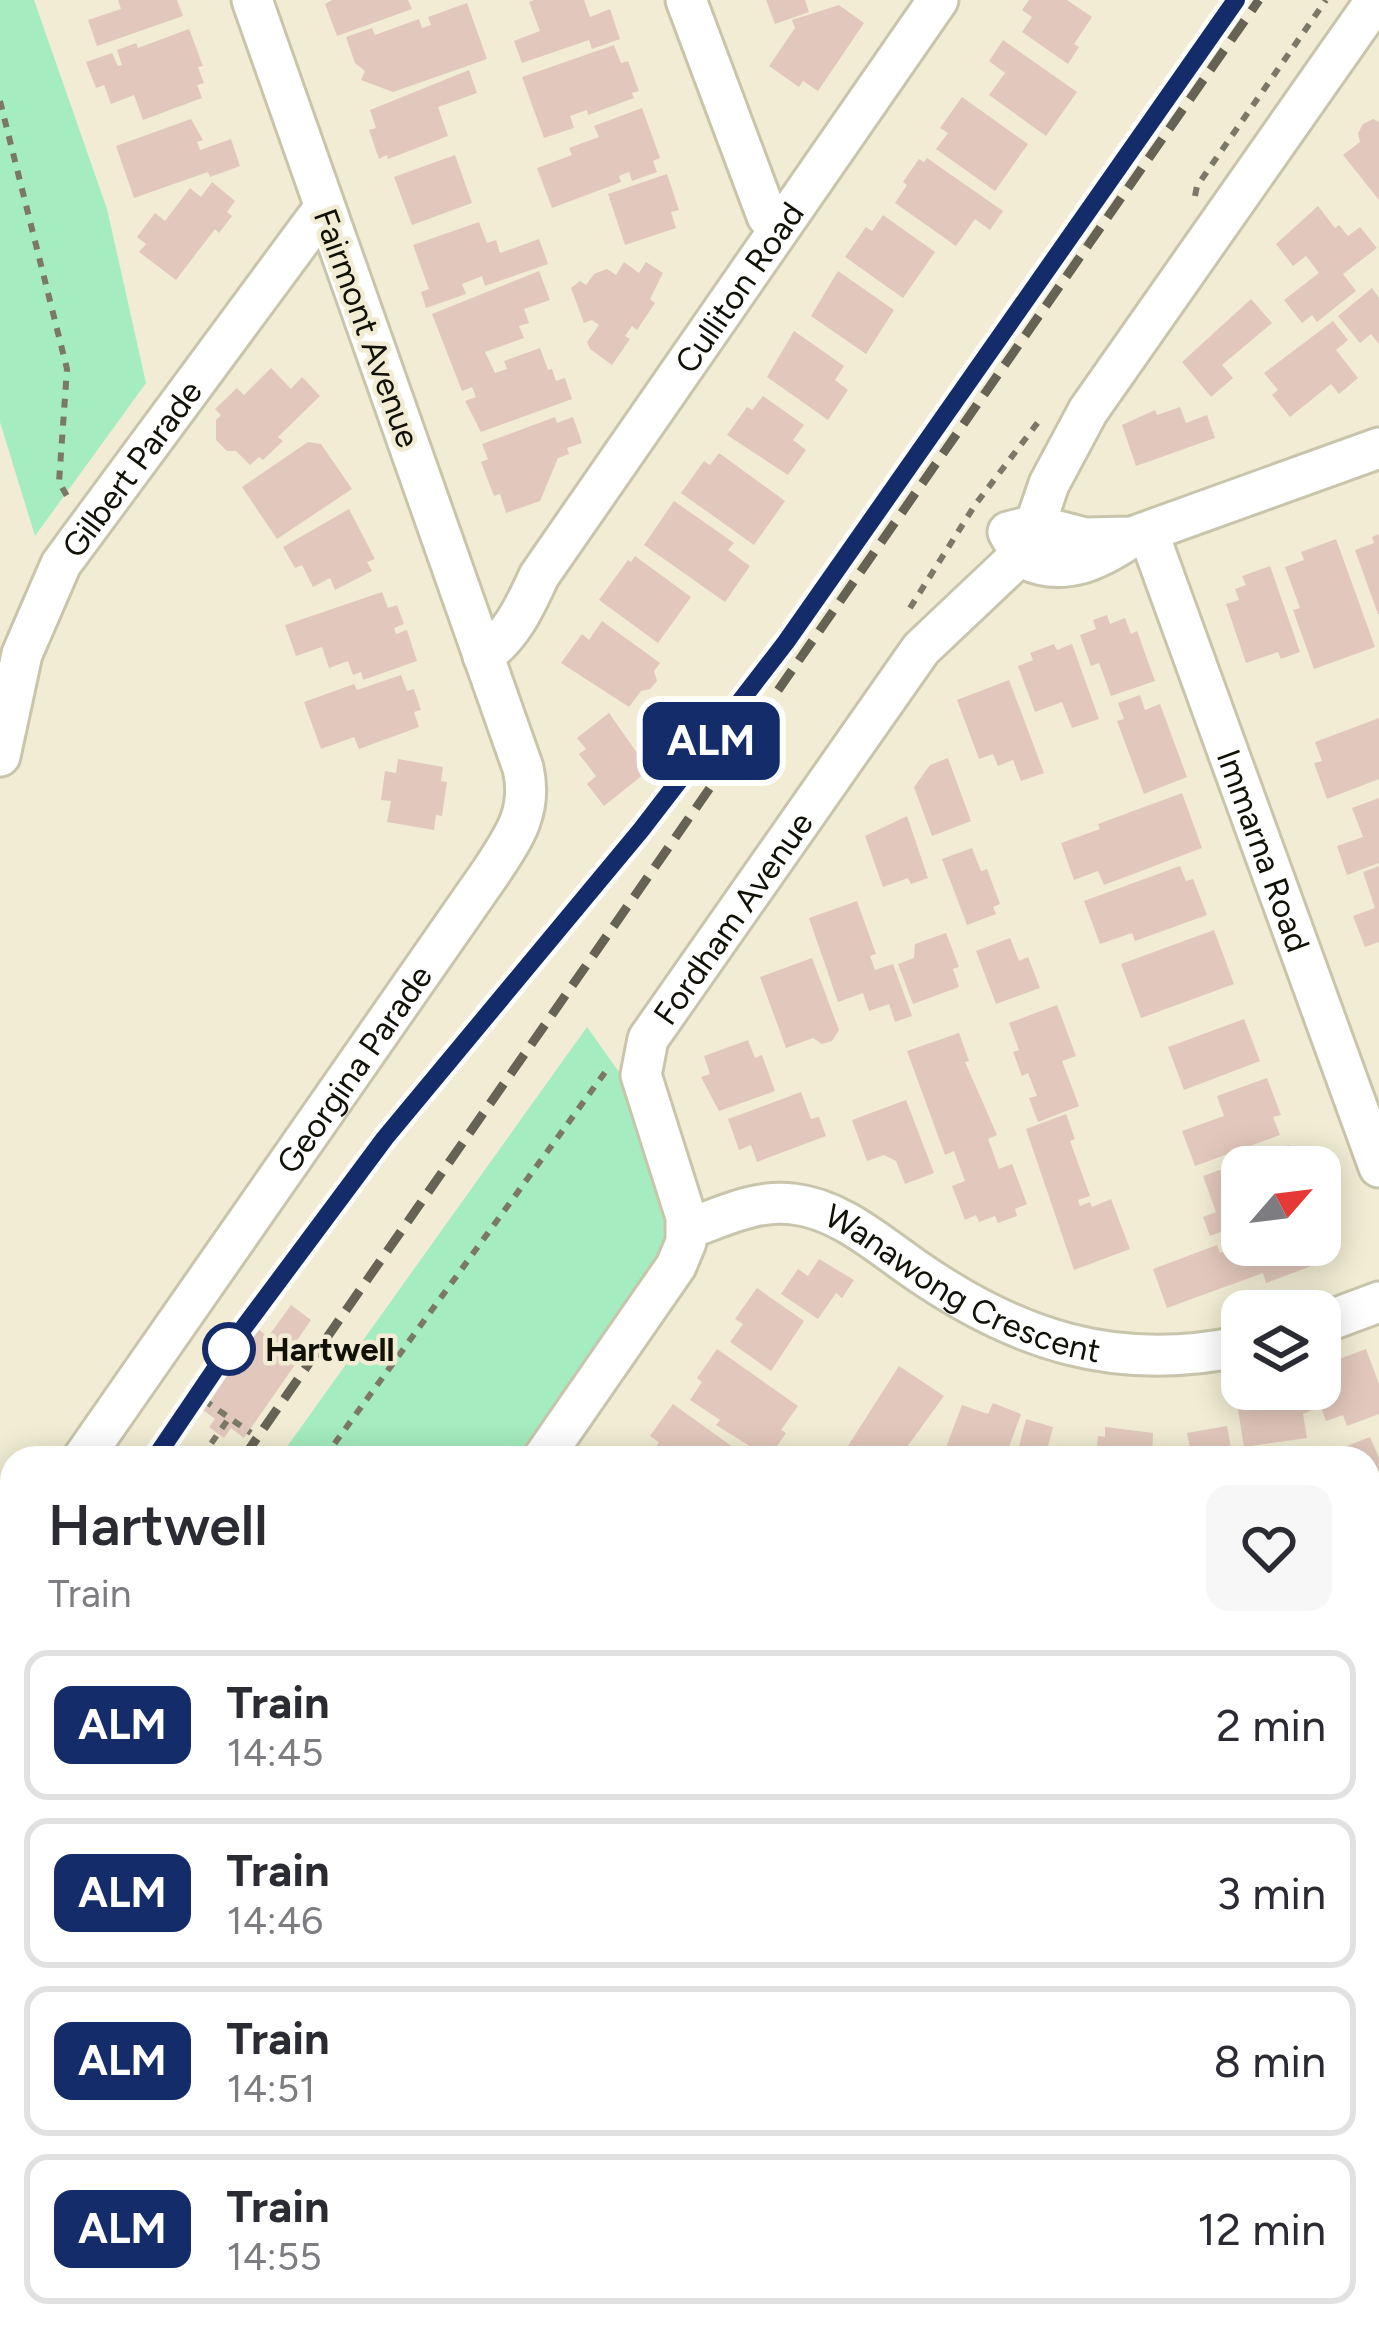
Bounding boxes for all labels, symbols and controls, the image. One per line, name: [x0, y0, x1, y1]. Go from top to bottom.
street label: Culliton Road: [666, 195, 811, 380]
street label: Fairmont Avenue: [306, 203, 428, 453]
street label: Gilbert Parade: [53, 373, 210, 565]
line badge: ALM: [642, 702, 780, 780]
text: ALM: [667, 715, 755, 766]
street label: Immarna Road: [1209, 744, 1319, 957]
street label: Fordham Avenue: [645, 804, 821, 1032]
street label: Georgina Parade: [268, 957, 440, 1181]
north arrow: [1221, 1146, 1341, 1266]
map controls: [1221, 1146, 1341, 1410]
street label: Wanawong Crescent: [819, 1195, 1104, 1370]
button: layers: [1221, 1290, 1341, 1410]
marker: Hartwell: [204, 1324, 254, 1374]
place label: Hartwell: [265, 1330, 395, 1369]
button: heart: [1206, 1485, 1332, 1611]
text: Hartwell: [48, 1491, 268, 1559]
text: Train: [48, 1570, 132, 1617]
text: Train: [227, 1675, 330, 1729]
text: 2 min: [1216, 1698, 1326, 1752]
text: ALM: [78, 1699, 167, 1750]
text: 14:45: [227, 1729, 323, 1776]
text: Train: [227, 1843, 330, 1897]
text: 3 min: [1217, 1866, 1326, 1920]
text: ALM: [78, 1867, 167, 1918]
text: 14:46: [227, 1897, 323, 1944]
text: Train: [227, 2011, 330, 2065]
text: 8 min: [1213, 2034, 1326, 2088]
text: ALM: [78, 2035, 167, 2086]
text: 14:51: [227, 2065, 315, 2112]
text: Train: [227, 2179, 330, 2233]
text: 12 min: [1197, 2202, 1326, 2256]
text: ALM: [78, 2203, 167, 2254]
text: 14:55: [227, 2233, 322, 2280]

